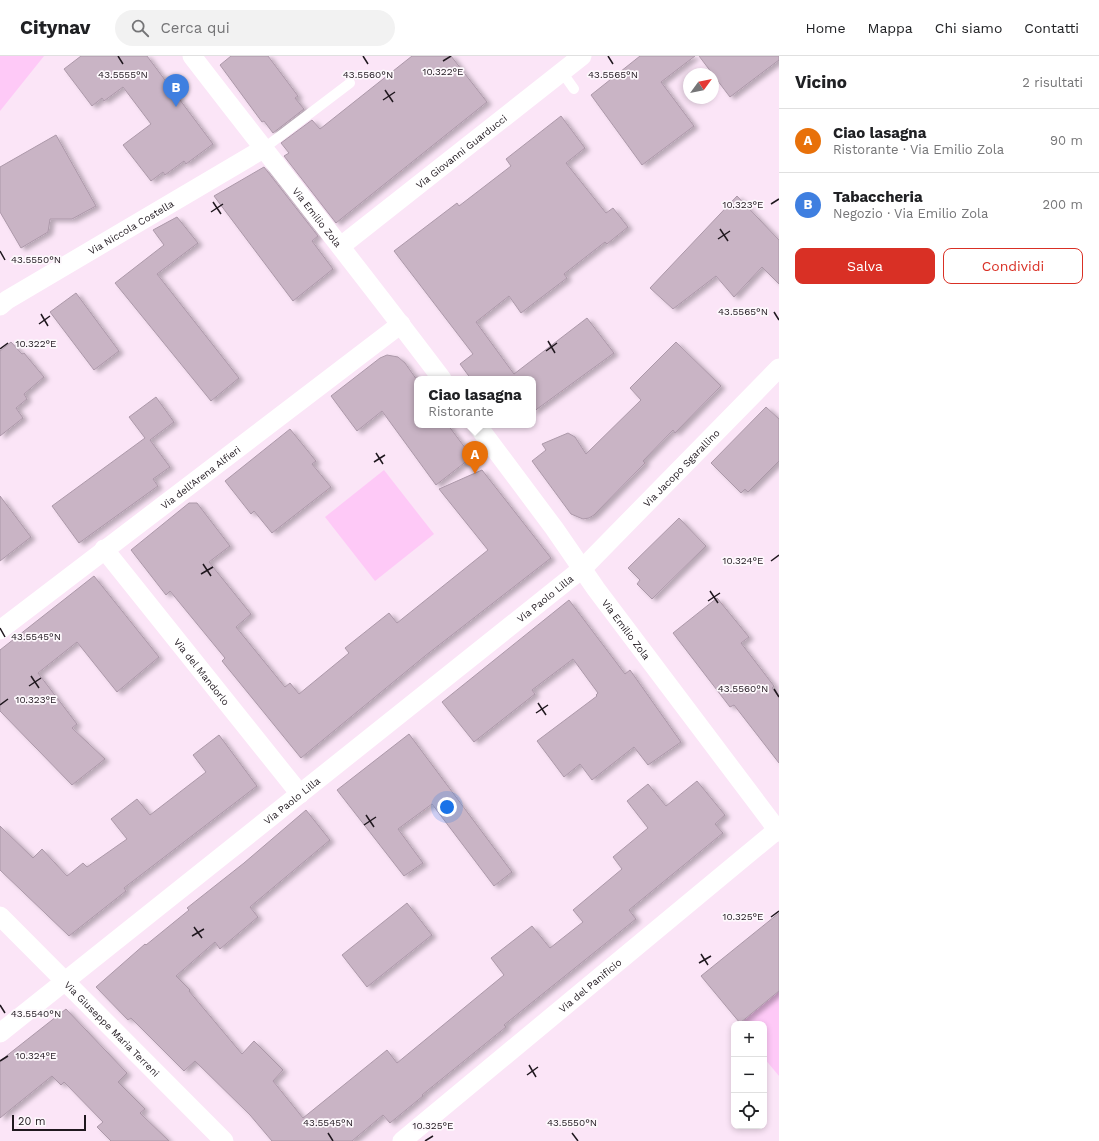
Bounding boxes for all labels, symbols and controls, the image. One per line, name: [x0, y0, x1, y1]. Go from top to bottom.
search box: [115, 10, 395, 46]
text: Citynav: [20, 16, 91, 39]
icon: search: [129, 17, 151, 39]
text: Cerca qui: [161, 19, 230, 37]
text: Home: [806, 20, 846, 36]
text: Mappa: [868, 20, 913, 36]
text: Chi siamo: [935, 20, 1002, 36]
text: Contatti: [1024, 20, 1079, 36]
text: 10.322°E: [422, 66, 464, 77]
north arrow: [683, 68, 719, 104]
text: 43.5555°N: [98, 69, 148, 80]
text: 43.5560°N: [343, 69, 393, 80]
text: 43.5565°N: [588, 69, 638, 80]
text: Vicino: [795, 72, 847, 92]
pin: B: [163, 74, 189, 107]
text: 2 risultati: [1022, 75, 1083, 90]
street label: Via Giovanni Guarducci: [414, 112, 509, 190]
text: Ciao lasagna: [833, 124, 926, 142]
text: A: [804, 133, 812, 148]
text: 90 m: [1050, 133, 1083, 148]
text: Ristorante · Via Emilio Zola: [833, 142, 1004, 157]
street label: Via Emilio Zola: [291, 185, 344, 249]
text: Tabaccheria: [833, 188, 923, 206]
street label: Via Niccola Costella: [86, 197, 176, 256]
text: B: [804, 197, 812, 212]
text: 200 m: [1042, 197, 1083, 212]
text: 10.323°E: [722, 199, 764, 210]
text: Negozio · Via Emilio Zola: [833, 206, 988, 221]
button: Salva: [795, 248, 935, 284]
button: Condividi: [943, 248, 1083, 284]
text: 43.5550°N: [11, 254, 61, 265]
text: 43.5565°N: [718, 306, 768, 317]
text: 10.322°E: [15, 338, 57, 349]
popup: [414, 376, 536, 428]
text: Ciao lasagna: [428, 386, 522, 404]
text: Ristorante: [428, 404, 494, 419]
street label: Via Jacopo Sgarallino: [641, 427, 722, 509]
pin: A: [462, 441, 488, 474]
street label: Via dell'Arena Alfieri: [158, 443, 242, 511]
text: 10.324°E: [723, 555, 764, 566]
street label: Via Paolo Lilla: [515, 572, 575, 624]
street label: Via Emilio Zola: [600, 597, 653, 662]
text: 43.5545°N: [11, 631, 61, 642]
street label: Via del Mandorlo: [172, 636, 232, 707]
text: 43.5560°N: [718, 683, 768, 694]
text: 10.323°E: [15, 694, 57, 705]
street label: Via Paolo Lilla: [261, 774, 322, 826]
your location: [437, 797, 457, 817]
text: 10.325°E: [723, 911, 764, 922]
street label: Via del Panificio: [556, 956, 623, 1014]
street label: Via Giuseppe Maria Terreni: [62, 979, 162, 1079]
text: 43.5540°N: [11, 1008, 61, 1019]
map controls: [731, 1021, 767, 1129]
button: +: [731, 1021, 767, 1057]
text: 10.324°E: [16, 1050, 57, 1061]
button: −: [731, 1057, 767, 1093]
button: locate: [731, 1093, 767, 1129]
scale bar: [12, 1113, 86, 1132]
text: 20 m: [18, 1115, 46, 1128]
text: 43.5545°N: [303, 1117, 353, 1128]
text: 43.5550°N: [547, 1117, 597, 1128]
text: 10.325°E: [413, 1120, 454, 1131]

